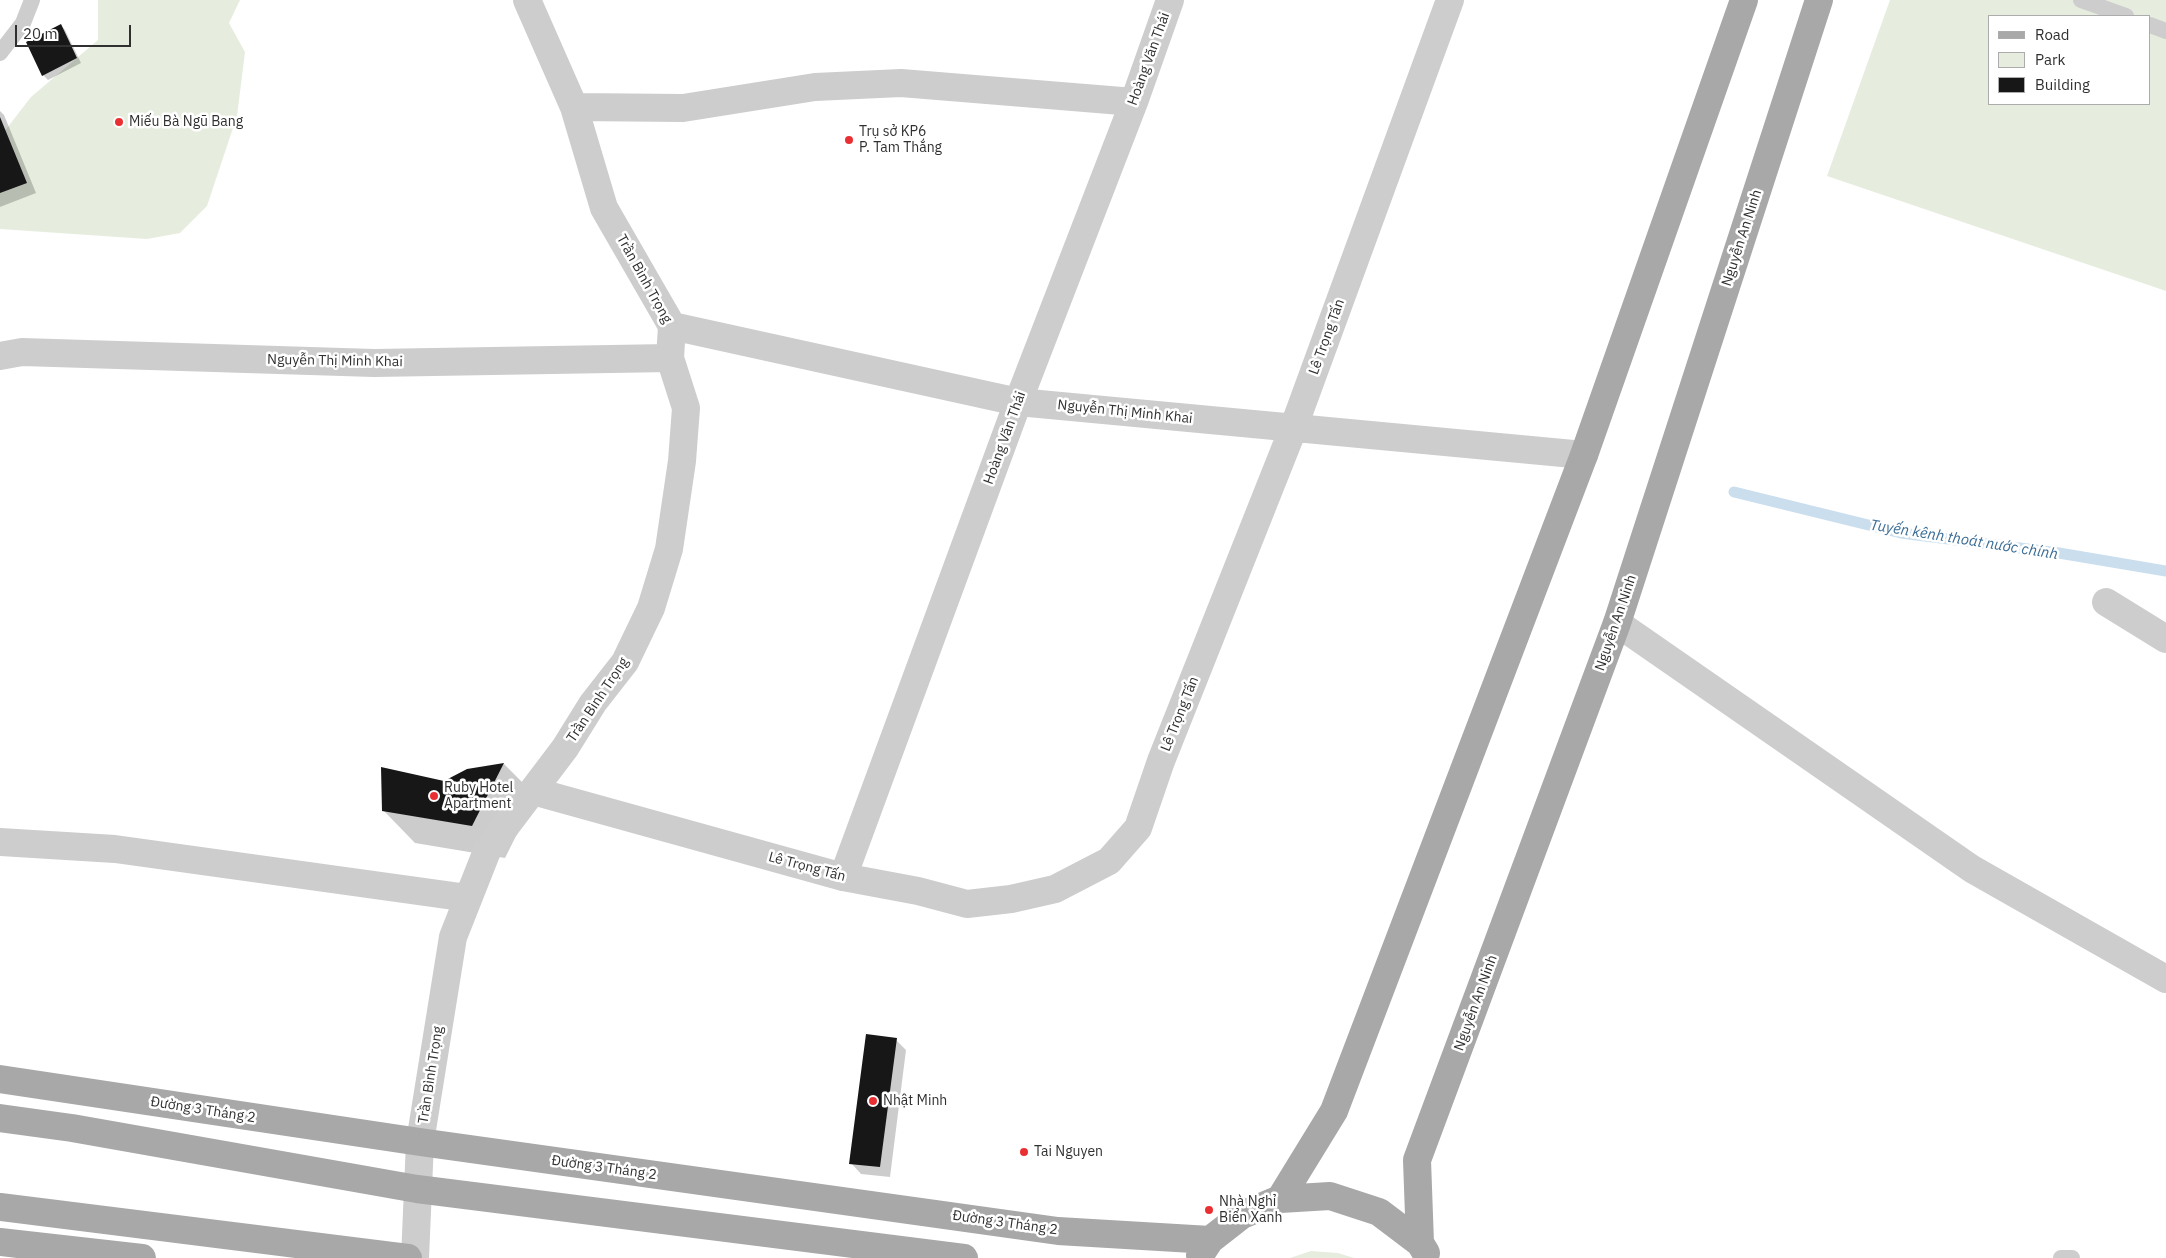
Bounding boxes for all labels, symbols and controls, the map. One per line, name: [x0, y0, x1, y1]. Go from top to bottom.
street label: Hoàng Văn Thái: [1124, 10, 1174, 108]
scale bar: [18, 15, 134, 47]
legend: [1988, 15, 2151, 105]
text: 20 m: [23, 24, 58, 43]
text: Road: [2035, 25, 2070, 44]
text: Park: [2035, 50, 2065, 69]
text: Building: [2035, 75, 2090, 94]
place label: Miếu Bà Ngũ Bang: [129, 114, 243, 130]
marker: Miếu Bà Ngũ Bang: [113, 116, 125, 128]
place label: Trụ sở KP6 P. Tam Thắng: [859, 124, 942, 156]
marker: Trụ sở KP6 P. Tam Thắng: [843, 134, 855, 146]
street label: Nguyễn An Ninh: [1718, 188, 1766, 288]
street label: Trần Bình Trọng: [613, 232, 675, 326]
street label: Lê Trọng Tấn: [1306, 297, 1348, 377]
street label: Nguyễn Thị Minh Khai: [267, 351, 403, 371]
street label: Hoàng Văn Thái: [980, 389, 1030, 487]
street label: Nguyễn Thị Minh Khai: [1057, 397, 1193, 427]
water label: Tuyến kênh thoát nước chính: [1869, 516, 2059, 564]
street label: Nguyễn An Ninh: [1592, 573, 1640, 673]
street label: Trần Bình Trọng: [563, 654, 633, 746]
street label: Lê Trọng Tấn: [1157, 674, 1203, 754]
place label: Ruby Hotel Apartment: [444, 780, 513, 812]
marker: Ruby Hotel Apartment: [428, 790, 440, 802]
street label: Lê Trọng Tấn: [767, 849, 847, 885]
street label: Nguyễn An Ninh: [1451, 953, 1501, 1053]
street label: Trần Bình Trọng: [415, 1025, 447, 1125]
street label: Đường 3 Tháng 2: [149, 1093, 257, 1127]
place label: Nhật Minh: [883, 1093, 947, 1109]
marker: Nhật Minh: [867, 1095, 879, 1107]
place label: Tai Nguyen: [1034, 1144, 1103, 1160]
marker: Tai Nguyen: [1018, 1146, 1030, 1158]
street label: Đường 3 Tháng 2: [550, 1152, 658, 1184]
place label: Nhà Nghỉ Biển Xanh: [1219, 1194, 1282, 1226]
marker: Nhà Nghỉ Biển Xanh: [1203, 1204, 1215, 1216]
street label: Đường 3 Tháng 2: [951, 1207, 1059, 1239]

